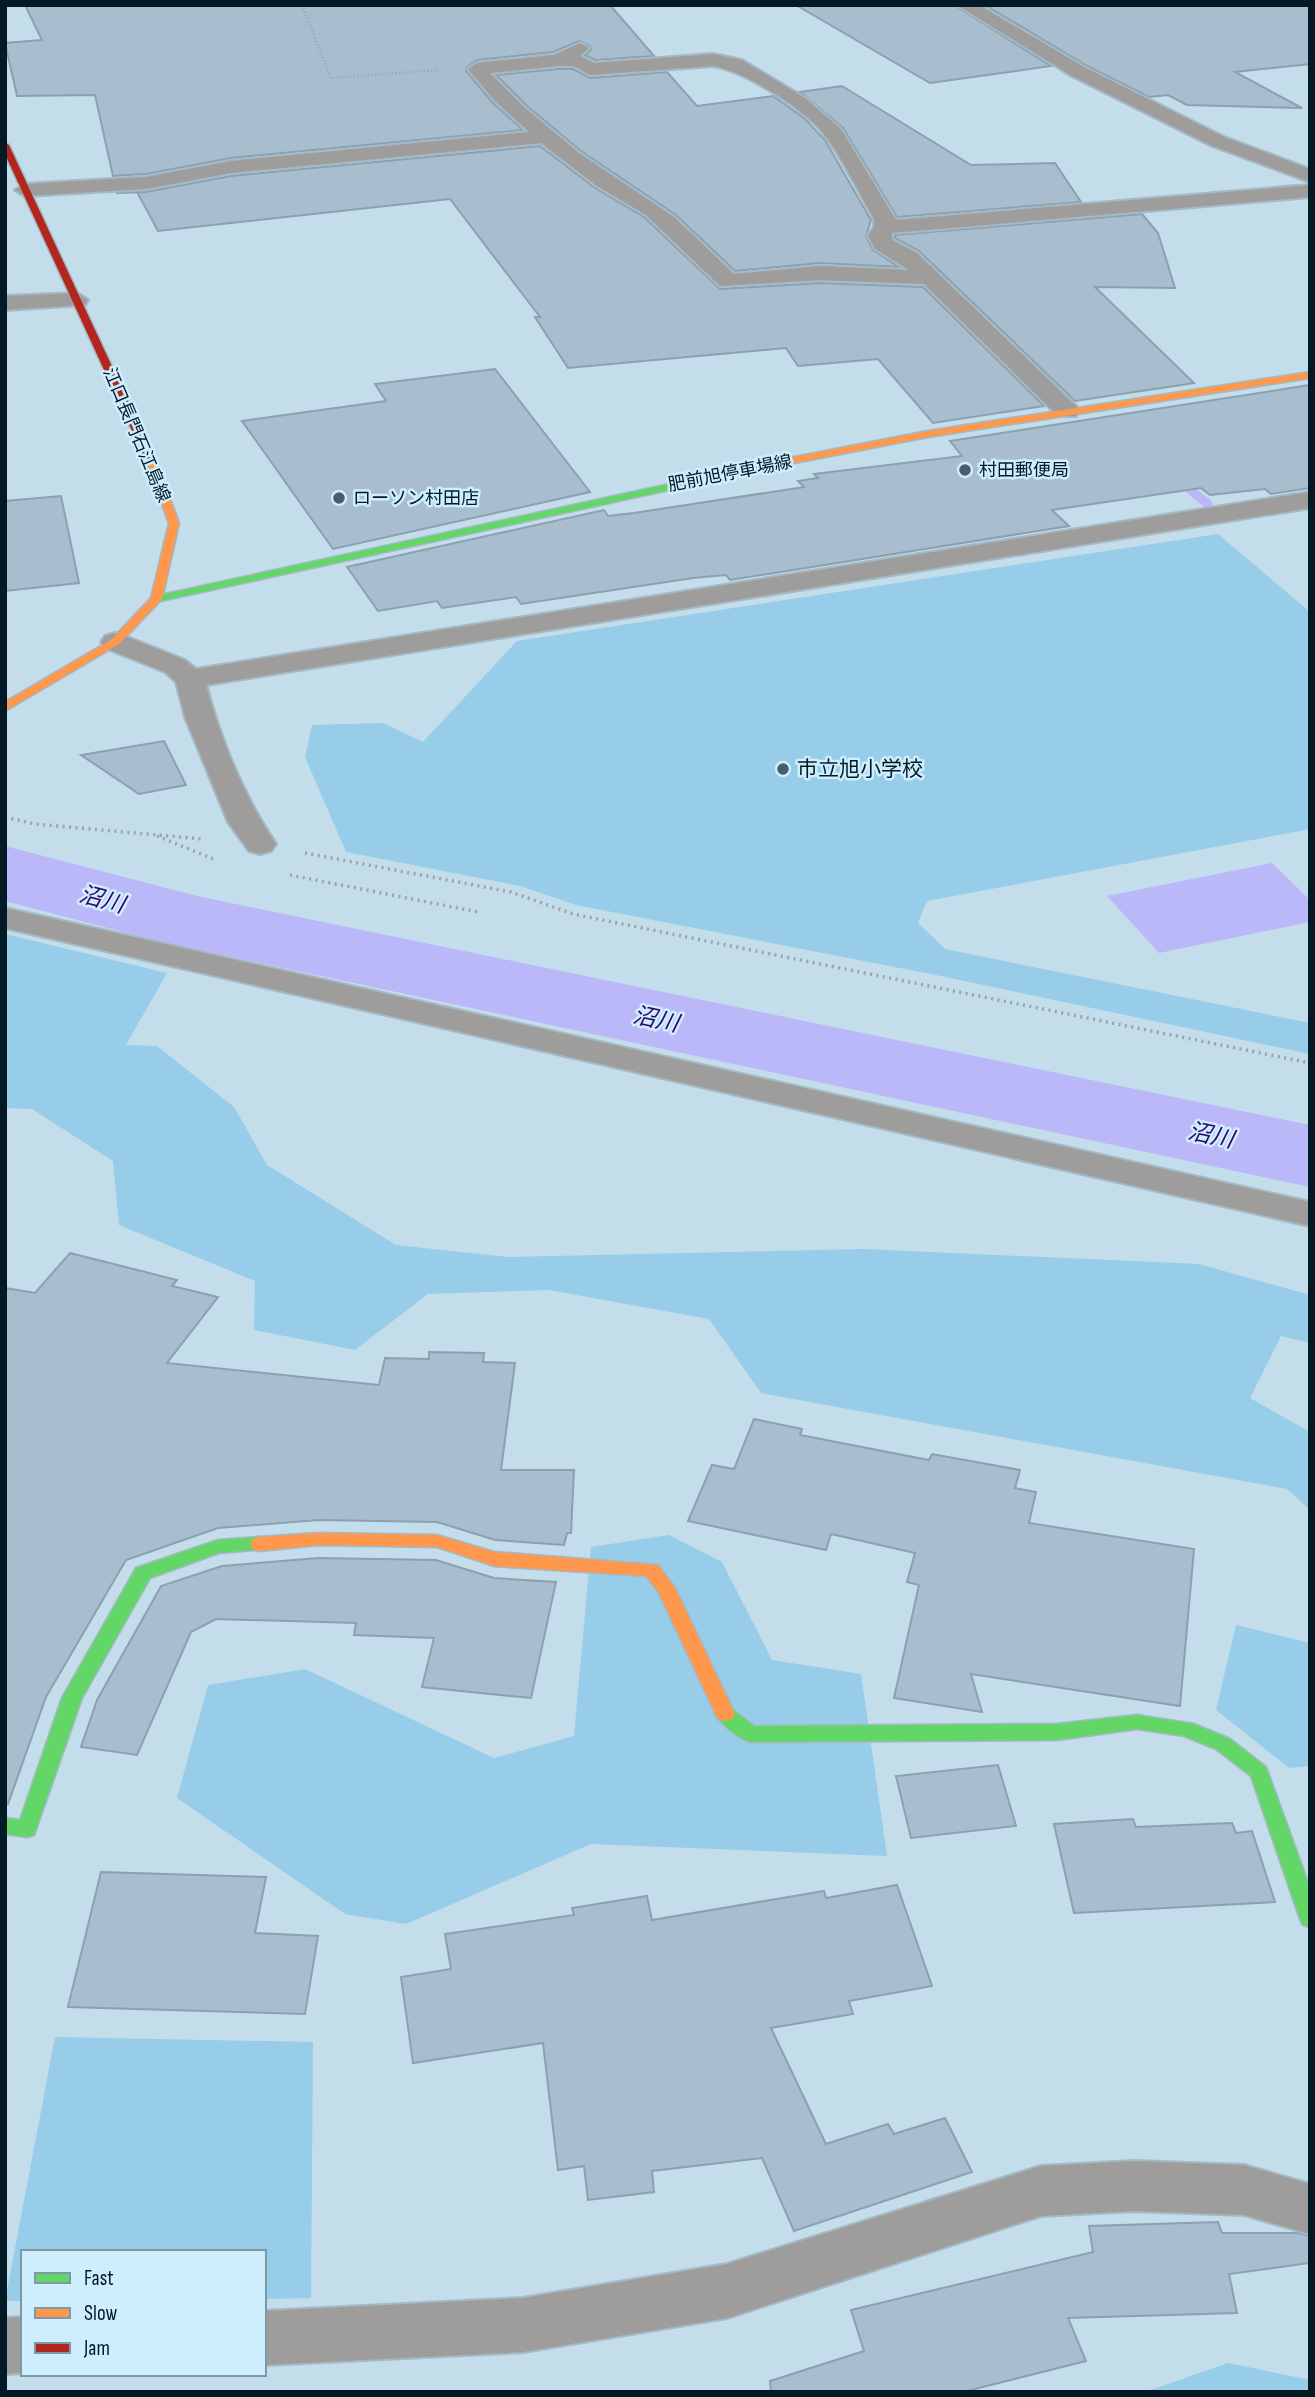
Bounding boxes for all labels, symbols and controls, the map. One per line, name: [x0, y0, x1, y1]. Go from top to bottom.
street label: 江口長門石江島線: [99, 365, 174, 506]
street label: 肥前旭停車場線: [666, 451, 794, 496]
place label: 村田郵便局: [979, 460, 1069, 481]
marker: 村田郵便局: [957, 462, 973, 478]
place label: ローソン村田店: [353, 488, 479, 509]
marker: ローソン村田店: [331, 490, 347, 506]
place label: 市立旭小学校: [797, 757, 923, 782]
marker: 市立旭小学校: [775, 761, 791, 777]
water label: 沼川: [76, 880, 130, 920]
water label: 沼川: [630, 1002, 684, 1039]
water label: 沼川: [1185, 1118, 1239, 1155]
legend: [21, 2250, 266, 2376]
text: Fast: [84, 2266, 114, 2291]
text: Slow: [84, 2301, 118, 2326]
text: Jam: [83, 2336, 110, 2361]

